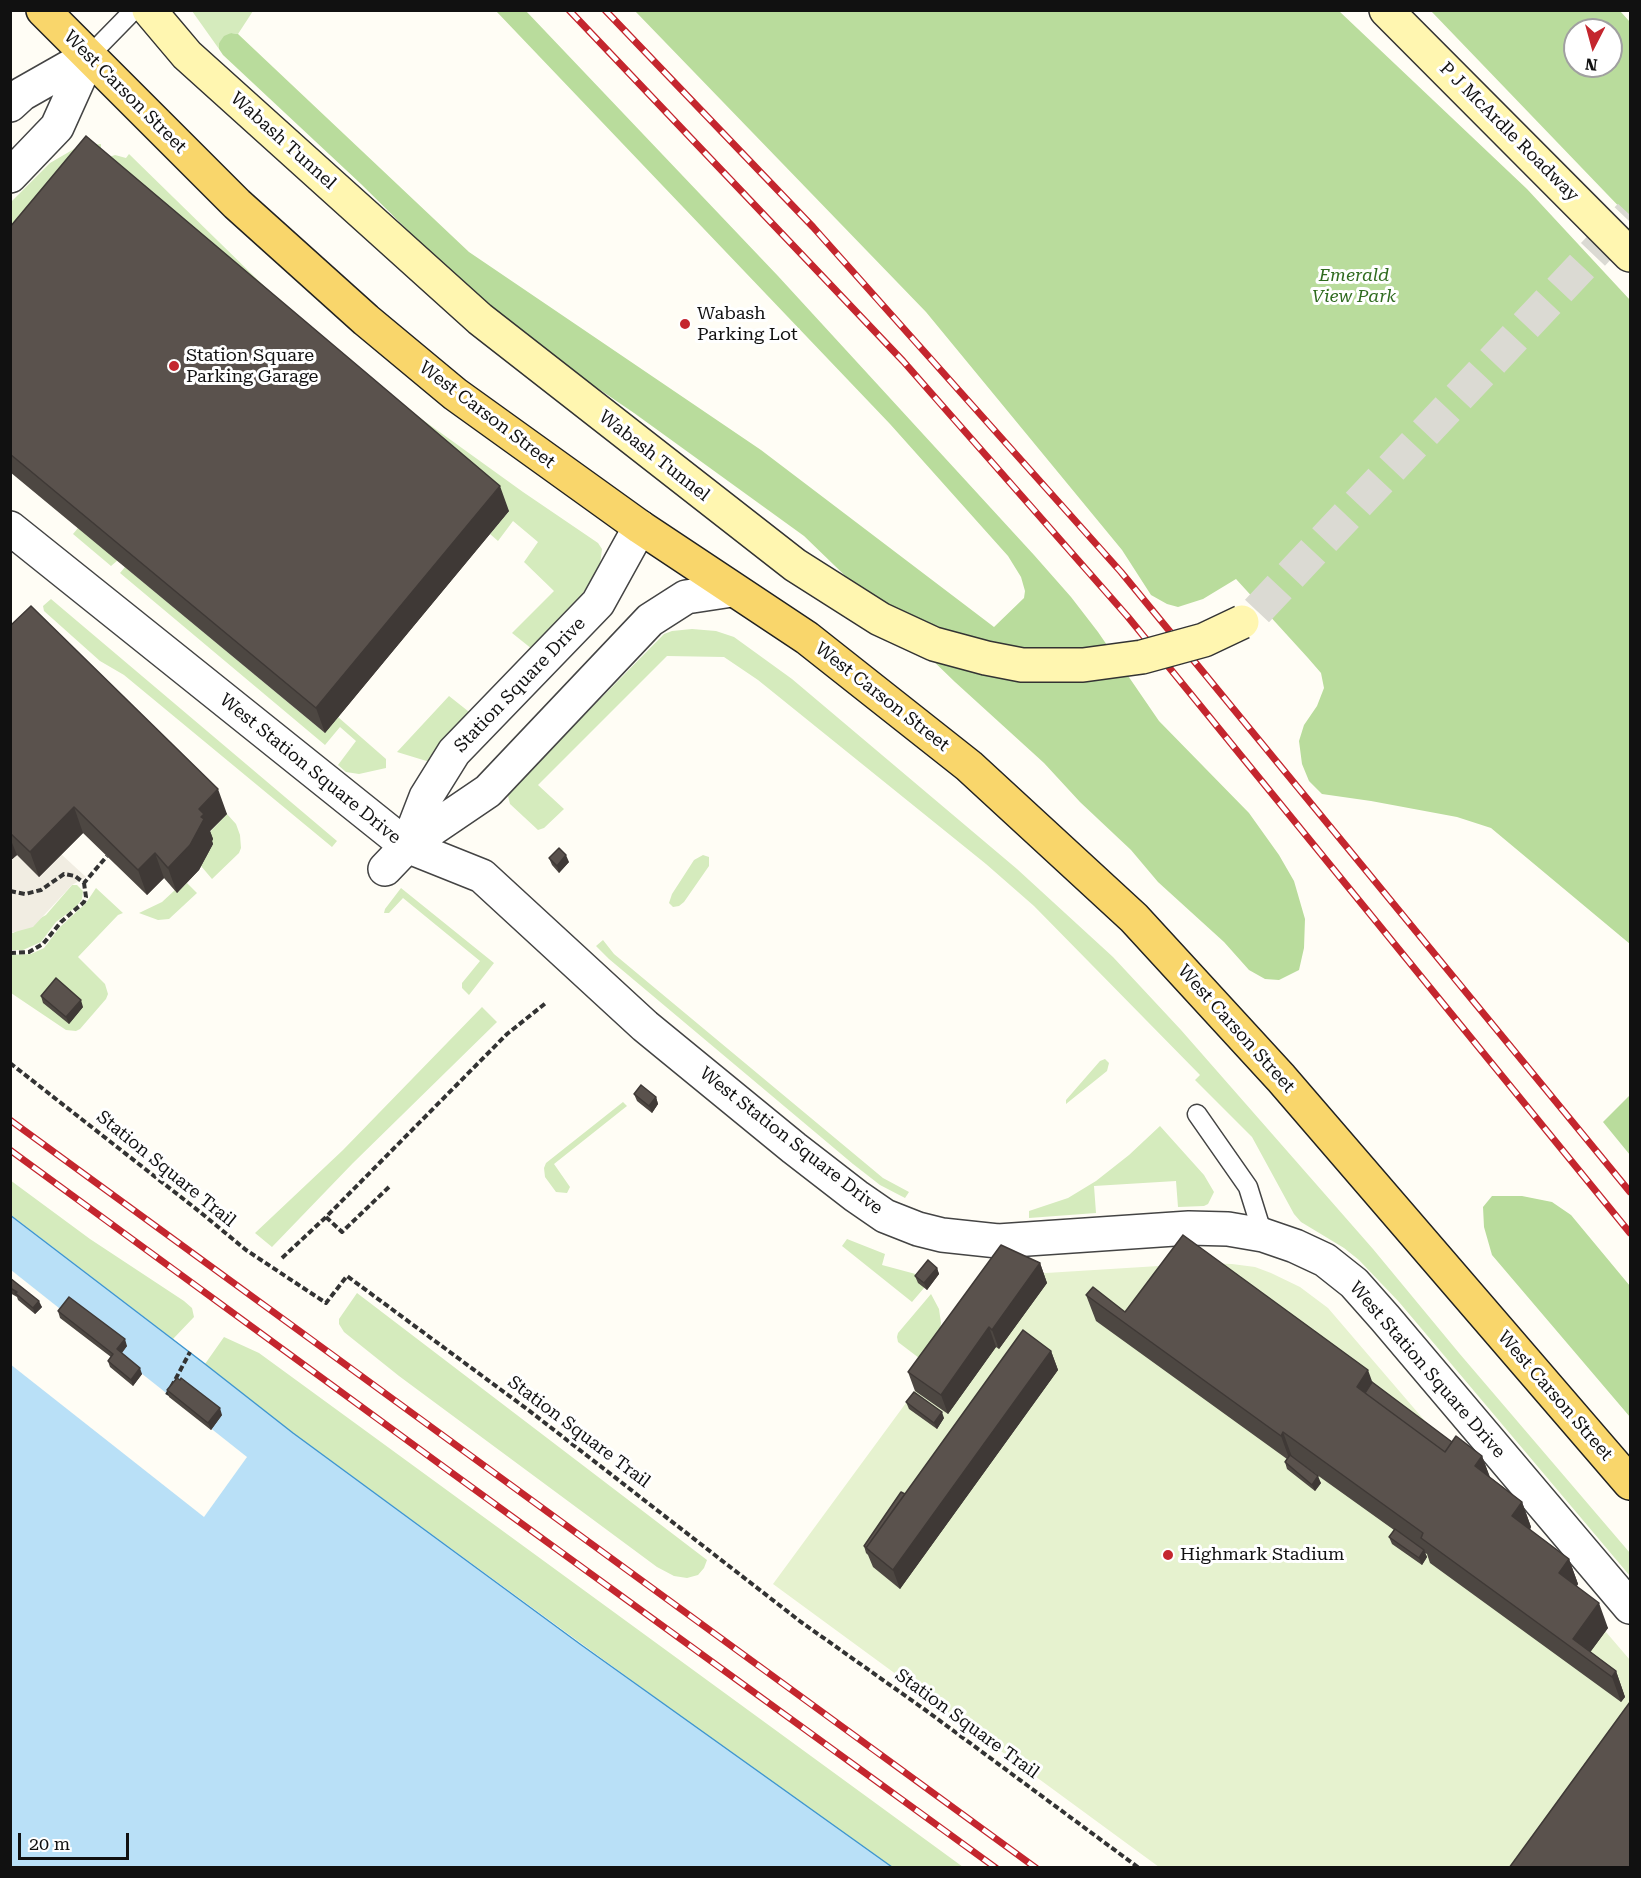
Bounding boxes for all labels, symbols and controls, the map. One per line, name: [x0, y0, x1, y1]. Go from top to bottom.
north arrow: [1563, 18, 1623, 78]
street label: West Carson Street: [59, 26, 191, 158]
text: N: [1584, 54, 1598, 75]
street label: P J McArdle Roadway: [1435, 58, 1583, 206]
street label: Wabash Tunnel: [226, 88, 340, 194]
park label: Emerald View Park: [1312, 265, 1396, 308]
place label: Wabash Parking Lot: [697, 303, 798, 346]
marker: Wabash Parking Lot: [678, 317, 692, 331]
place label: Station Square Parking Garage: [186, 345, 318, 388]
street label: West Carson Street: [415, 357, 559, 473]
marker: Station Square Parking Garage: [167, 359, 181, 373]
street label: Wabash Tunnel: [594, 406, 714, 506]
street label: Station Square Drive: [450, 613, 590, 757]
street label: West Carson Street: [811, 638, 953, 756]
street label: West Station Square Drive: [215, 689, 405, 849]
street label: West Carson Street: [1173, 961, 1299, 1097]
street label: West Station Square Drive: [695, 1063, 887, 1219]
street label: Station Square Trail: [92, 1106, 240, 1232]
street label: West Station Square Drive: [1344, 1277, 1510, 1463]
street label: West Carson Street: [1493, 1327, 1617, 1465]
street label: Station Square Trail: [504, 1371, 654, 1493]
place label: Highmark Stadium: [1180, 1544, 1344, 1566]
marker: Highmark Stadium: [1161, 1548, 1175, 1562]
street label: Station Square Trail: [891, 1665, 1043, 1783]
scale bar: [21, 1821, 132, 1859]
text: 20 m: [29, 1833, 70, 1854]

